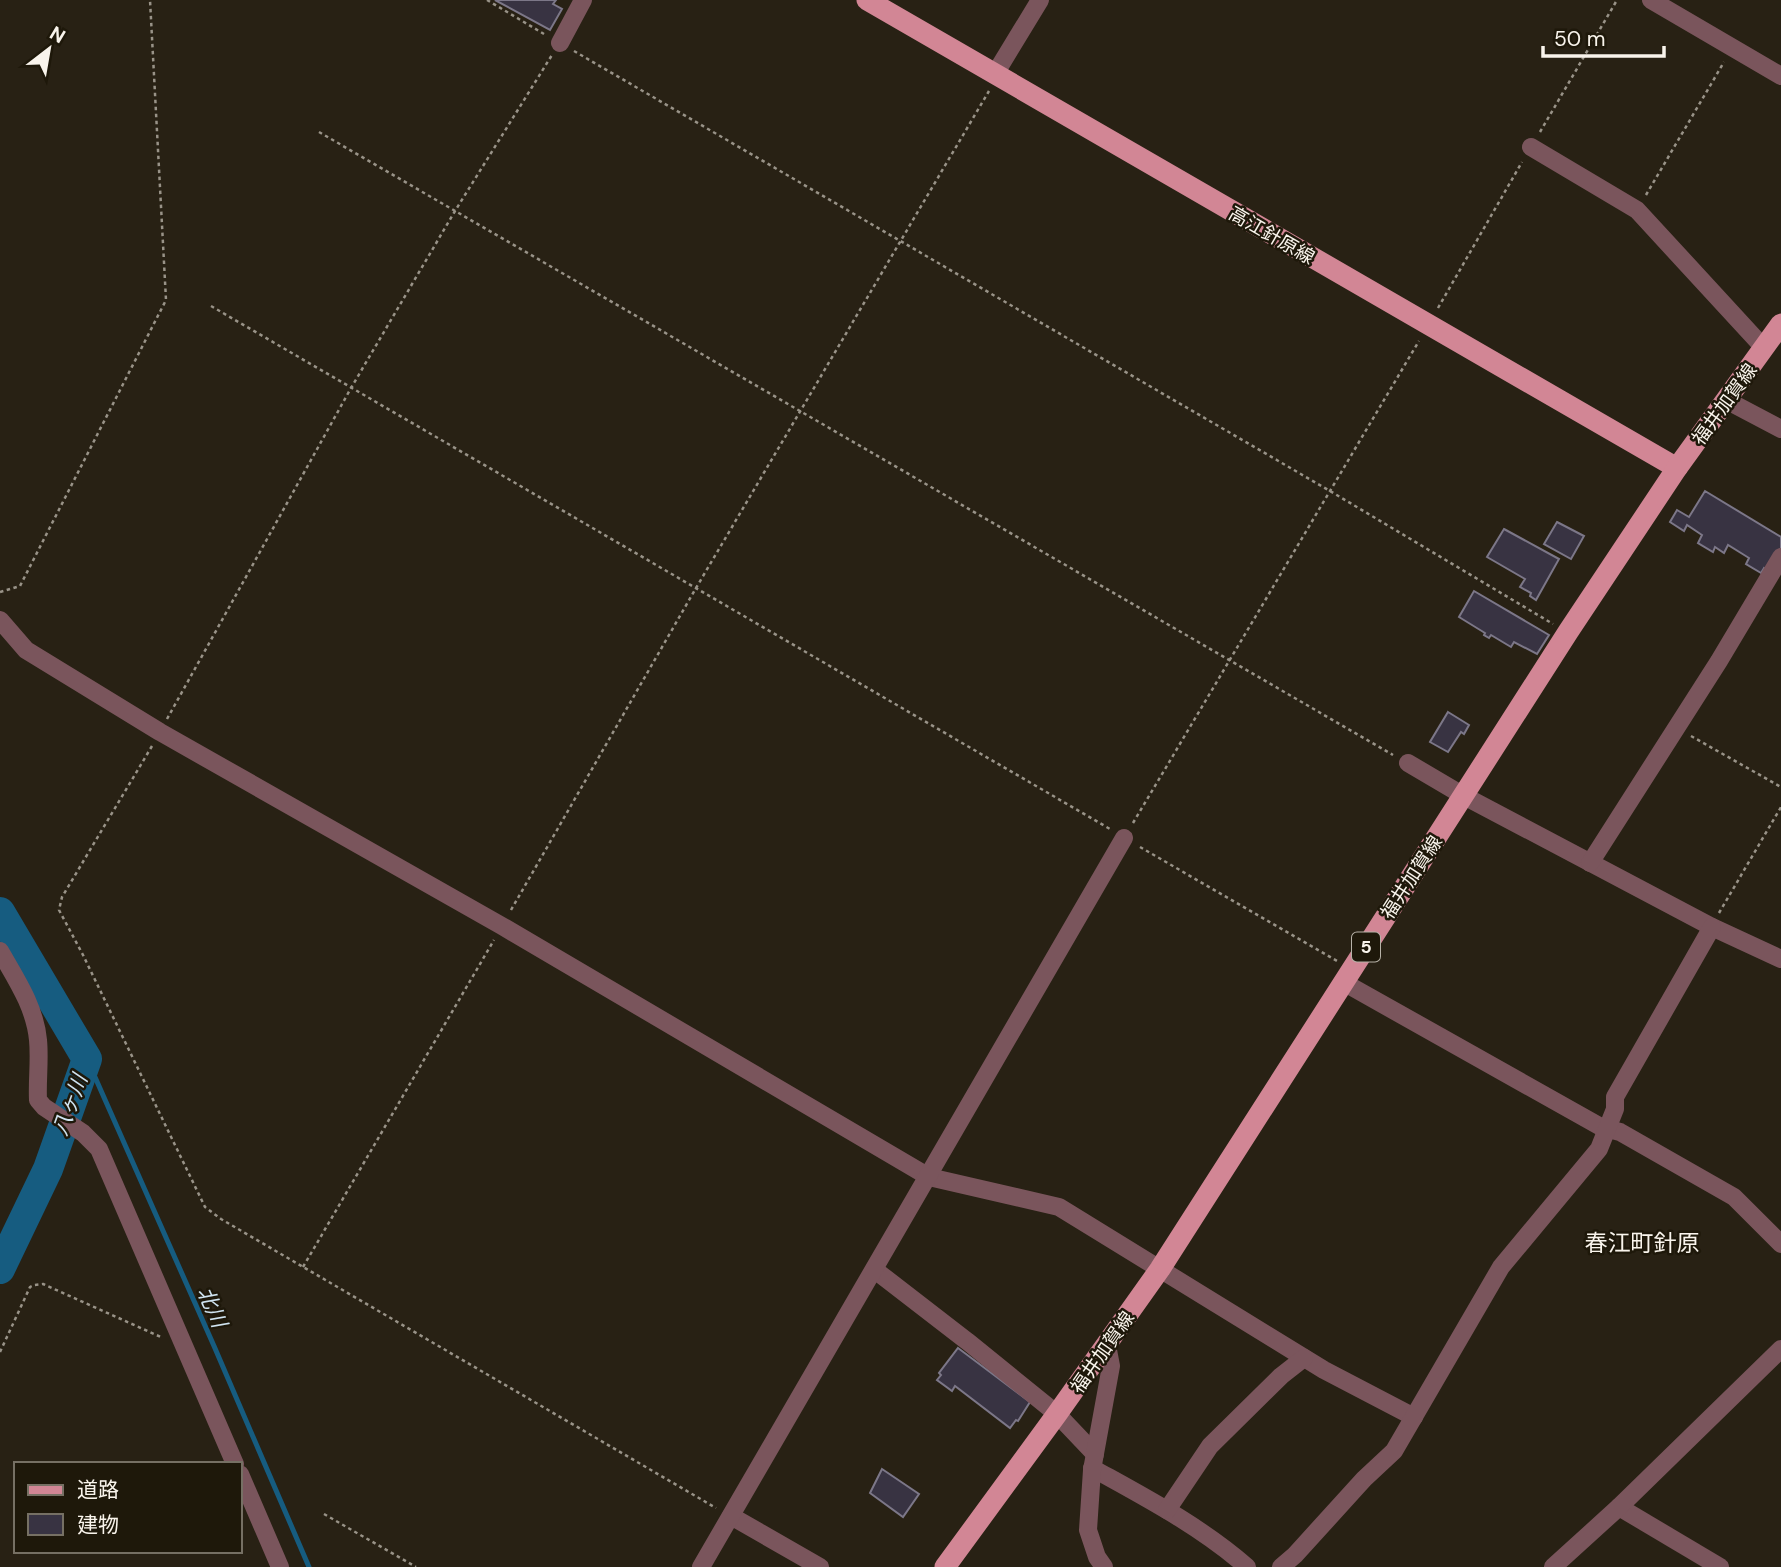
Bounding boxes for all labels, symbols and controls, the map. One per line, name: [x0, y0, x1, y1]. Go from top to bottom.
north arrow: [14, 14, 84, 84]
scale bar: [1543, 14, 1664, 58]
text: N: [45, 21, 70, 49]
text: 50 m: [1554, 25, 1605, 53]
street label: 高江針原線: [1224, 201, 1319, 270]
street label: 福井加賀線: [1686, 359, 1762, 450]
street label: 福井加賀線: [1375, 831, 1448, 924]
road number: 5: [1352, 932, 1380, 962]
water label: 八ヶ川: [46, 1069, 95, 1139]
district label: 春江町針原: [1585, 1228, 1700, 1258]
water label: 北川: [191, 1282, 234, 1334]
street label: 福井加賀線: [1065, 1306, 1140, 1398]
legend: [14, 1462, 242, 1553]
text: 道路: [77, 1476, 119, 1504]
text: 建物: [77, 1511, 119, 1539]

